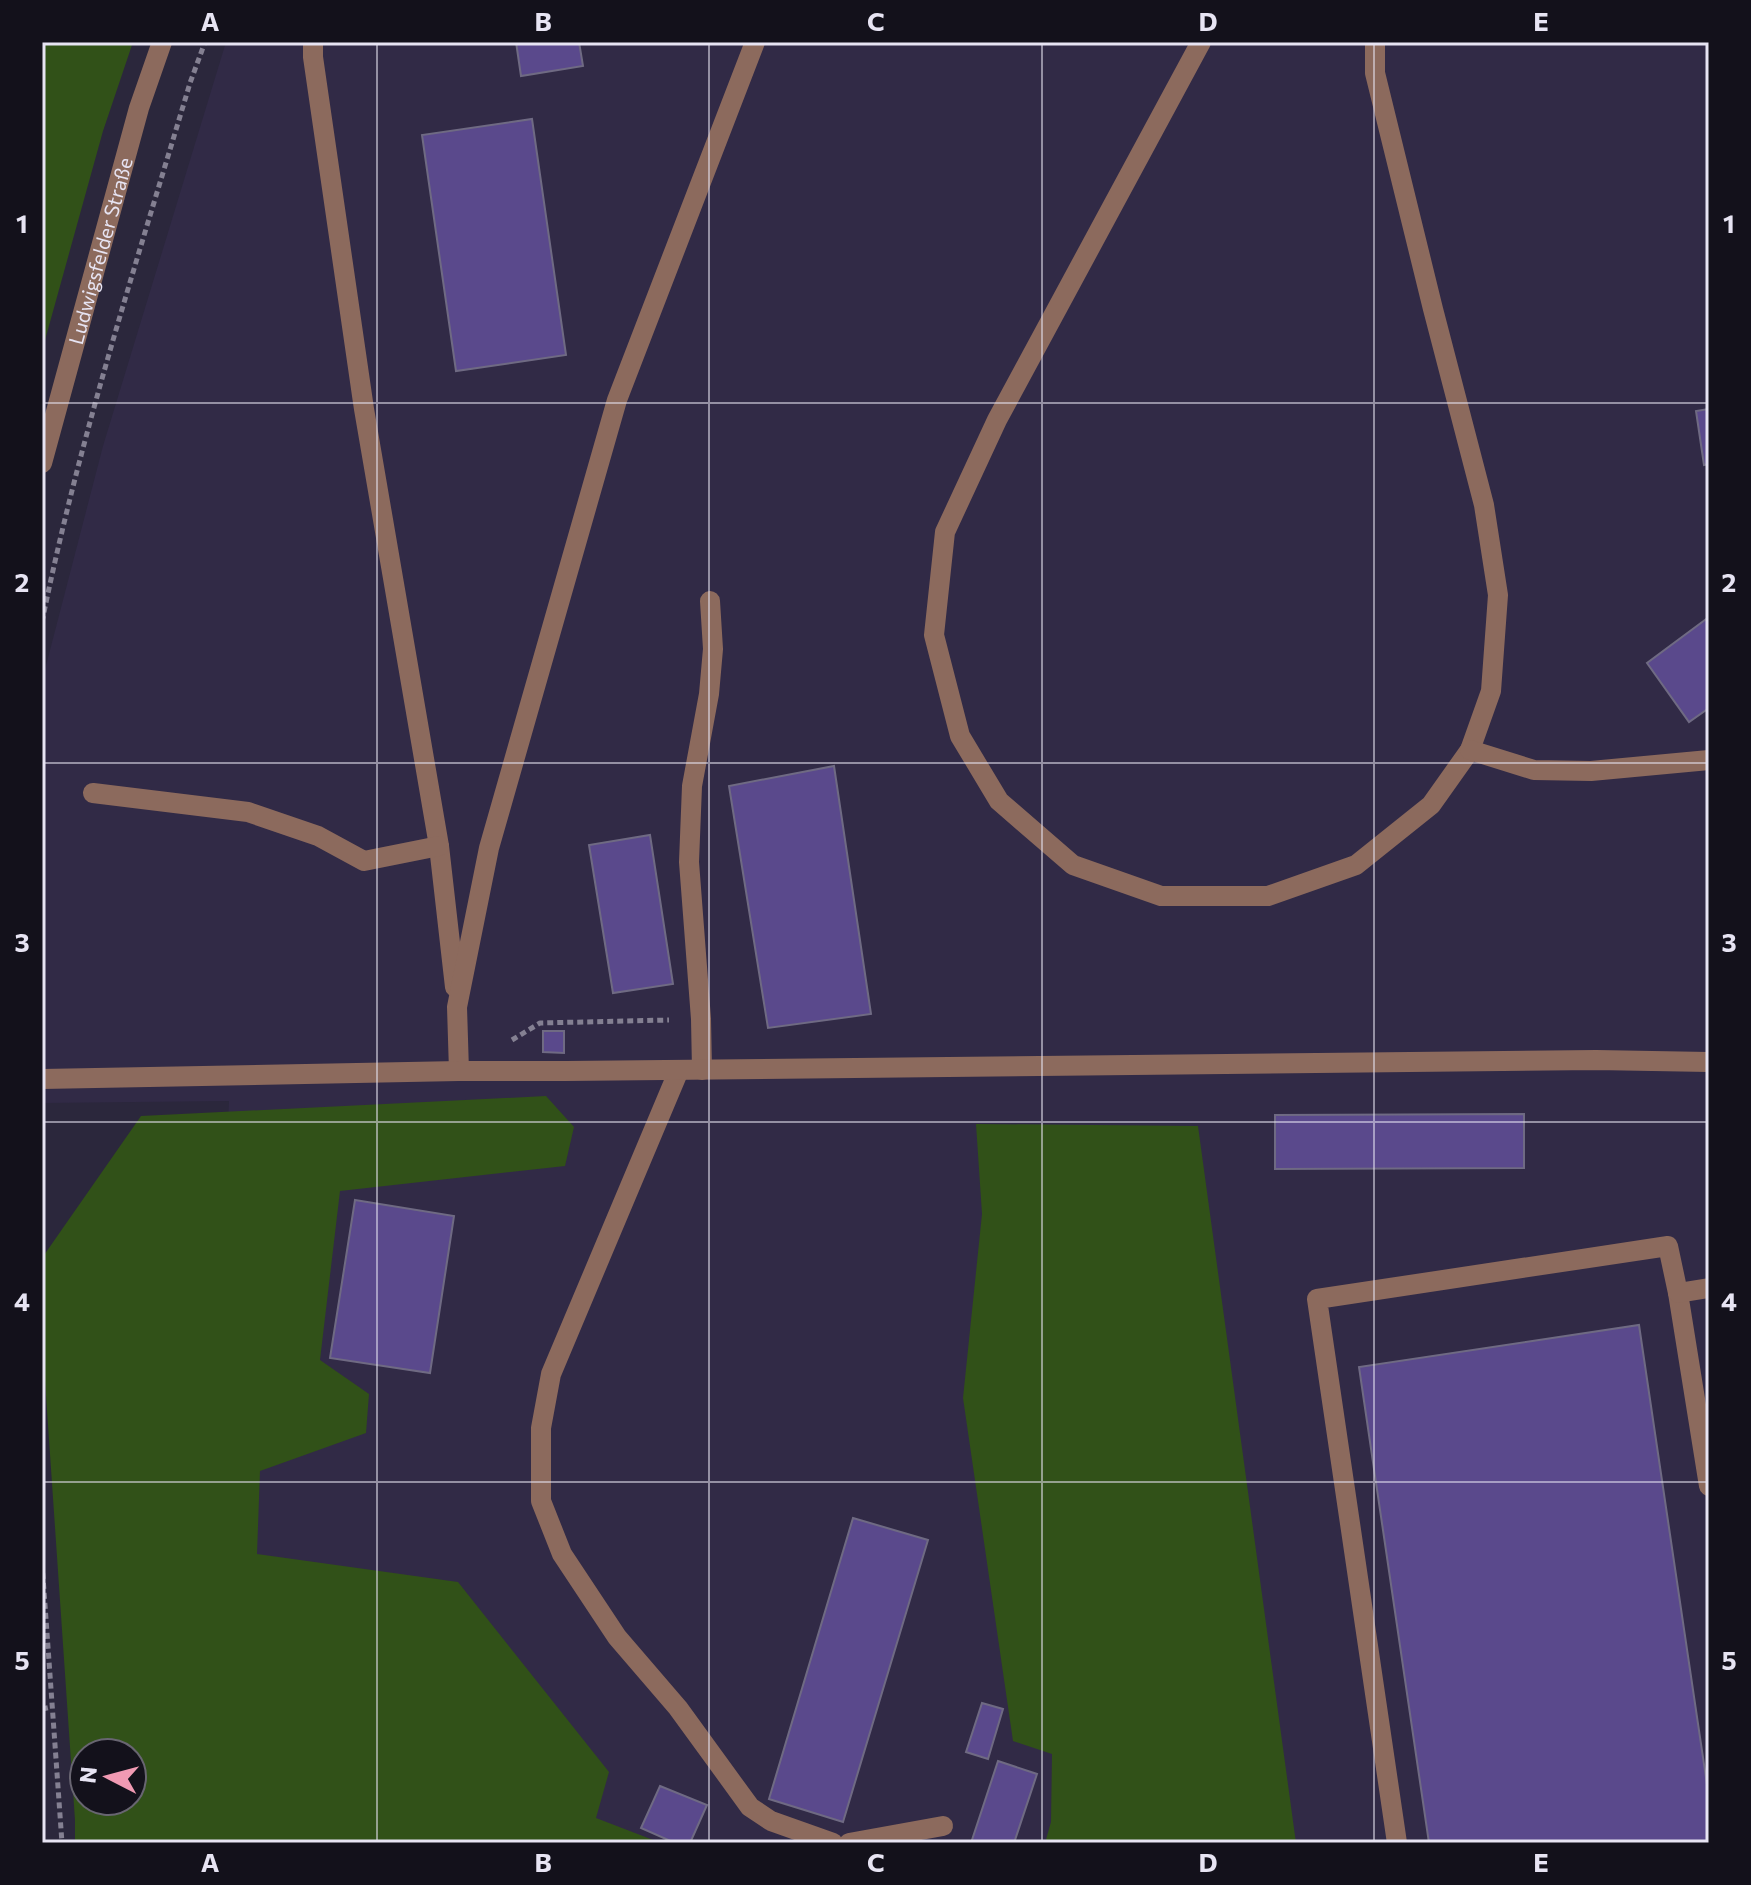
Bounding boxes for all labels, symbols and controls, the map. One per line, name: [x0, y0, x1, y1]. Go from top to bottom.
text: A: [201, 5, 220, 36]
text: B: [534, 5, 552, 36]
text: C: [867, 5, 885, 36]
text: D: [1198, 5, 1218, 36]
text: E: [1533, 5, 1549, 36]
street label: Ludwigsfelder Straße: [63, 155, 137, 347]
text: 1: [16, 207, 28, 238]
text: 1: [1723, 207, 1735, 238]
text: 2: [15, 566, 29, 597]
text: 2: [1722, 566, 1736, 597]
text: 3: [14, 926, 30, 957]
text: 3: [1721, 926, 1737, 957]
text: 4: [14, 1285, 30, 1316]
text: 4: [1721, 1285, 1737, 1316]
text: 5: [14, 1644, 30, 1675]
text: 5: [1721, 1644, 1737, 1675]
north arrow: [68, 1737, 148, 1817]
text: N: [73, 1765, 102, 1784]
text: A: [201, 1846, 220, 1877]
text: B: [534, 1846, 552, 1877]
text: C: [867, 1846, 885, 1877]
text: D: [1198, 1846, 1218, 1877]
text: E: [1533, 1846, 1549, 1877]

